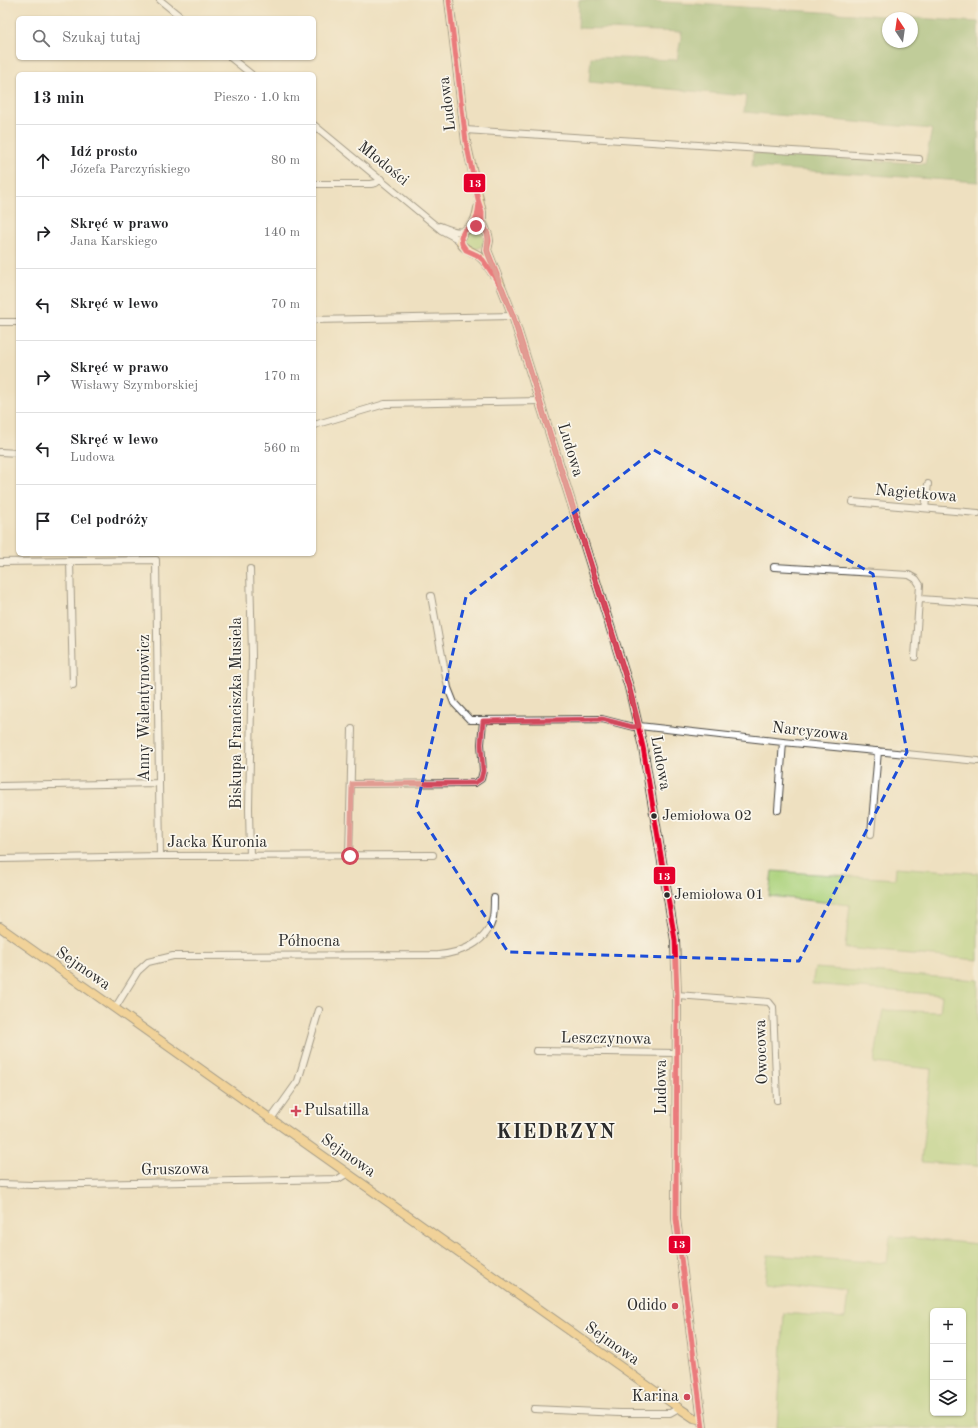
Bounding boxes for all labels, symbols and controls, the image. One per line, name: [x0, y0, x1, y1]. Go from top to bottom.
north arrow: [882, 12, 918, 48]
search box: [16, 16, 316, 60]
icon: search: [30, 27, 52, 49]
text: Szukaj tutaj: [62, 31, 141, 46]
street label: Ludowa: [437, 76, 459, 132]
text: 13 min: [32, 90, 85, 107]
text: Pieszo · 1.0 km: [213, 91, 300, 104]
street label: Młodości: [355, 139, 411, 189]
text: Idź prosto: [70, 145, 137, 160]
icon: ahead: [32, 150, 54, 172]
text: 80 m: [271, 154, 300, 167]
text: Józefa Parczyńskiego: [70, 163, 190, 176]
line badge: 13: [463, 173, 486, 193]
text: 13: [469, 179, 481, 190]
text: Skręć w prawo: [70, 217, 169, 232]
route end: [467, 217, 485, 235]
icon: right: [32, 222, 54, 244]
text: 140 m: [263, 226, 300, 239]
text: Jana Karskiego: [70, 235, 157, 248]
icon: left: [32, 294, 54, 316]
text: Skręć w lewo: [70, 297, 158, 312]
text: 70 m: [271, 298, 300, 311]
text: Skręć w prawo: [70, 361, 169, 376]
icon: right: [32, 366, 54, 388]
text: 170 m: [263, 370, 300, 383]
text: Wisławy Szymborskiej: [70, 379, 198, 392]
street label: Ludowa: [554, 421, 586, 479]
text: Skręć w lewo: [70, 433, 158, 448]
icon: left: [32, 438, 54, 460]
text: 560 m: [263, 442, 300, 455]
text: Ludowa: [70, 451, 115, 464]
street label: Nagietkowa: [874, 482, 958, 506]
icon: arrive: [32, 510, 54, 532]
text: Cel podróży: [70, 513, 148, 528]
street label: Biskupa Franciszka Musiela: [229, 617, 245, 809]
street label: Anny Walentynowicz: [137, 634, 153, 782]
street label: Narcyzowa: [771, 720, 849, 744]
street label: Ludowa: [647, 734, 673, 792]
place label: Jemiołowa 02: [662, 809, 752, 824]
marker: Jemiołowa 02: [649, 811, 659, 821]
street label: Jacka Kuronia: [167, 835, 267, 851]
route start: [341, 847, 359, 865]
line badge: 13: [653, 866, 676, 885]
text: 13: [658, 872, 670, 883]
place label: Jemiołowa 01: [674, 888, 764, 903]
marker: Jemiołowa 01: [662, 890, 672, 900]
street label: Północna: [278, 934, 340, 950]
street label: Sejmowa: [53, 944, 113, 994]
street label: Owocowa: [753, 1019, 771, 1085]
street label: Leszczynowa: [561, 1030, 652, 1048]
street label: Ludowa: [654, 1059, 670, 1115]
place label: Pulsatilla: [304, 1103, 369, 1119]
marker: Pulsatilla: [291, 1106, 301, 1116]
district label: KIEDRZYN: [496, 1123, 616, 1143]
street label: Sejmowa: [318, 1131, 378, 1181]
street label: Gruszowa: [141, 1161, 209, 1179]
line badge: 13: [668, 1235, 691, 1254]
text: 13: [673, 1240, 685, 1251]
place label: Odido: [627, 1298, 667, 1314]
marker: Odido: [670, 1301, 680, 1311]
map controls: [930, 1308, 966, 1416]
button: +: [930, 1308, 966, 1344]
street label: Sejmowa: [582, 1319, 642, 1369]
button: −: [930, 1344, 966, 1380]
button: layers: [930, 1380, 966, 1416]
place label: Karina: [632, 1389, 679, 1405]
marker: Karina: [682, 1392, 692, 1402]

